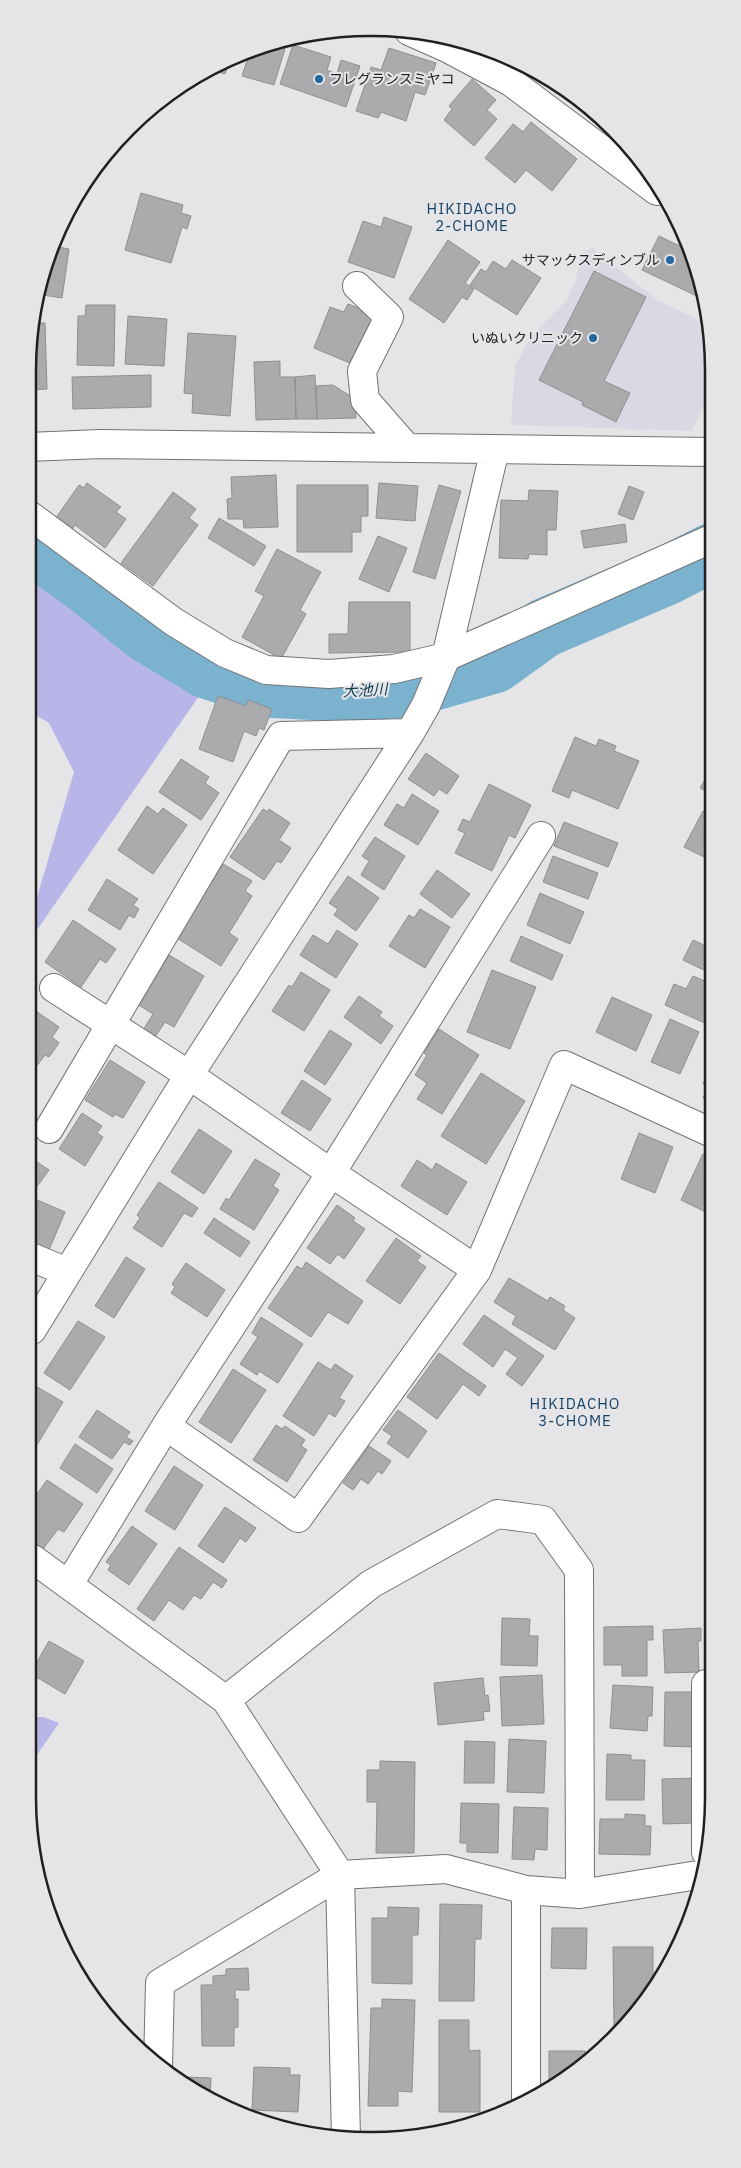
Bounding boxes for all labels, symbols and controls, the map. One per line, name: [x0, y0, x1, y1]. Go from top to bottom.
place label: フレグランスミヤコ: [329, 70, 455, 88]
marker: フレグランスミヤコ: [313, 73, 325, 85]
district label: HIKIDACHO 2-CHOME: [427, 199, 517, 235]
place label: サマックスディンブル: [522, 251, 660, 269]
marker: サマックスディンブル: [664, 254, 676, 266]
place label: いぬいクリニック: [471, 329, 583, 347]
marker: いぬいクリニック: [587, 332, 599, 344]
water label: 大池川: [342, 679, 390, 701]
district label: HIKIDACHO 3-CHOME: [530, 1394, 620, 1430]

